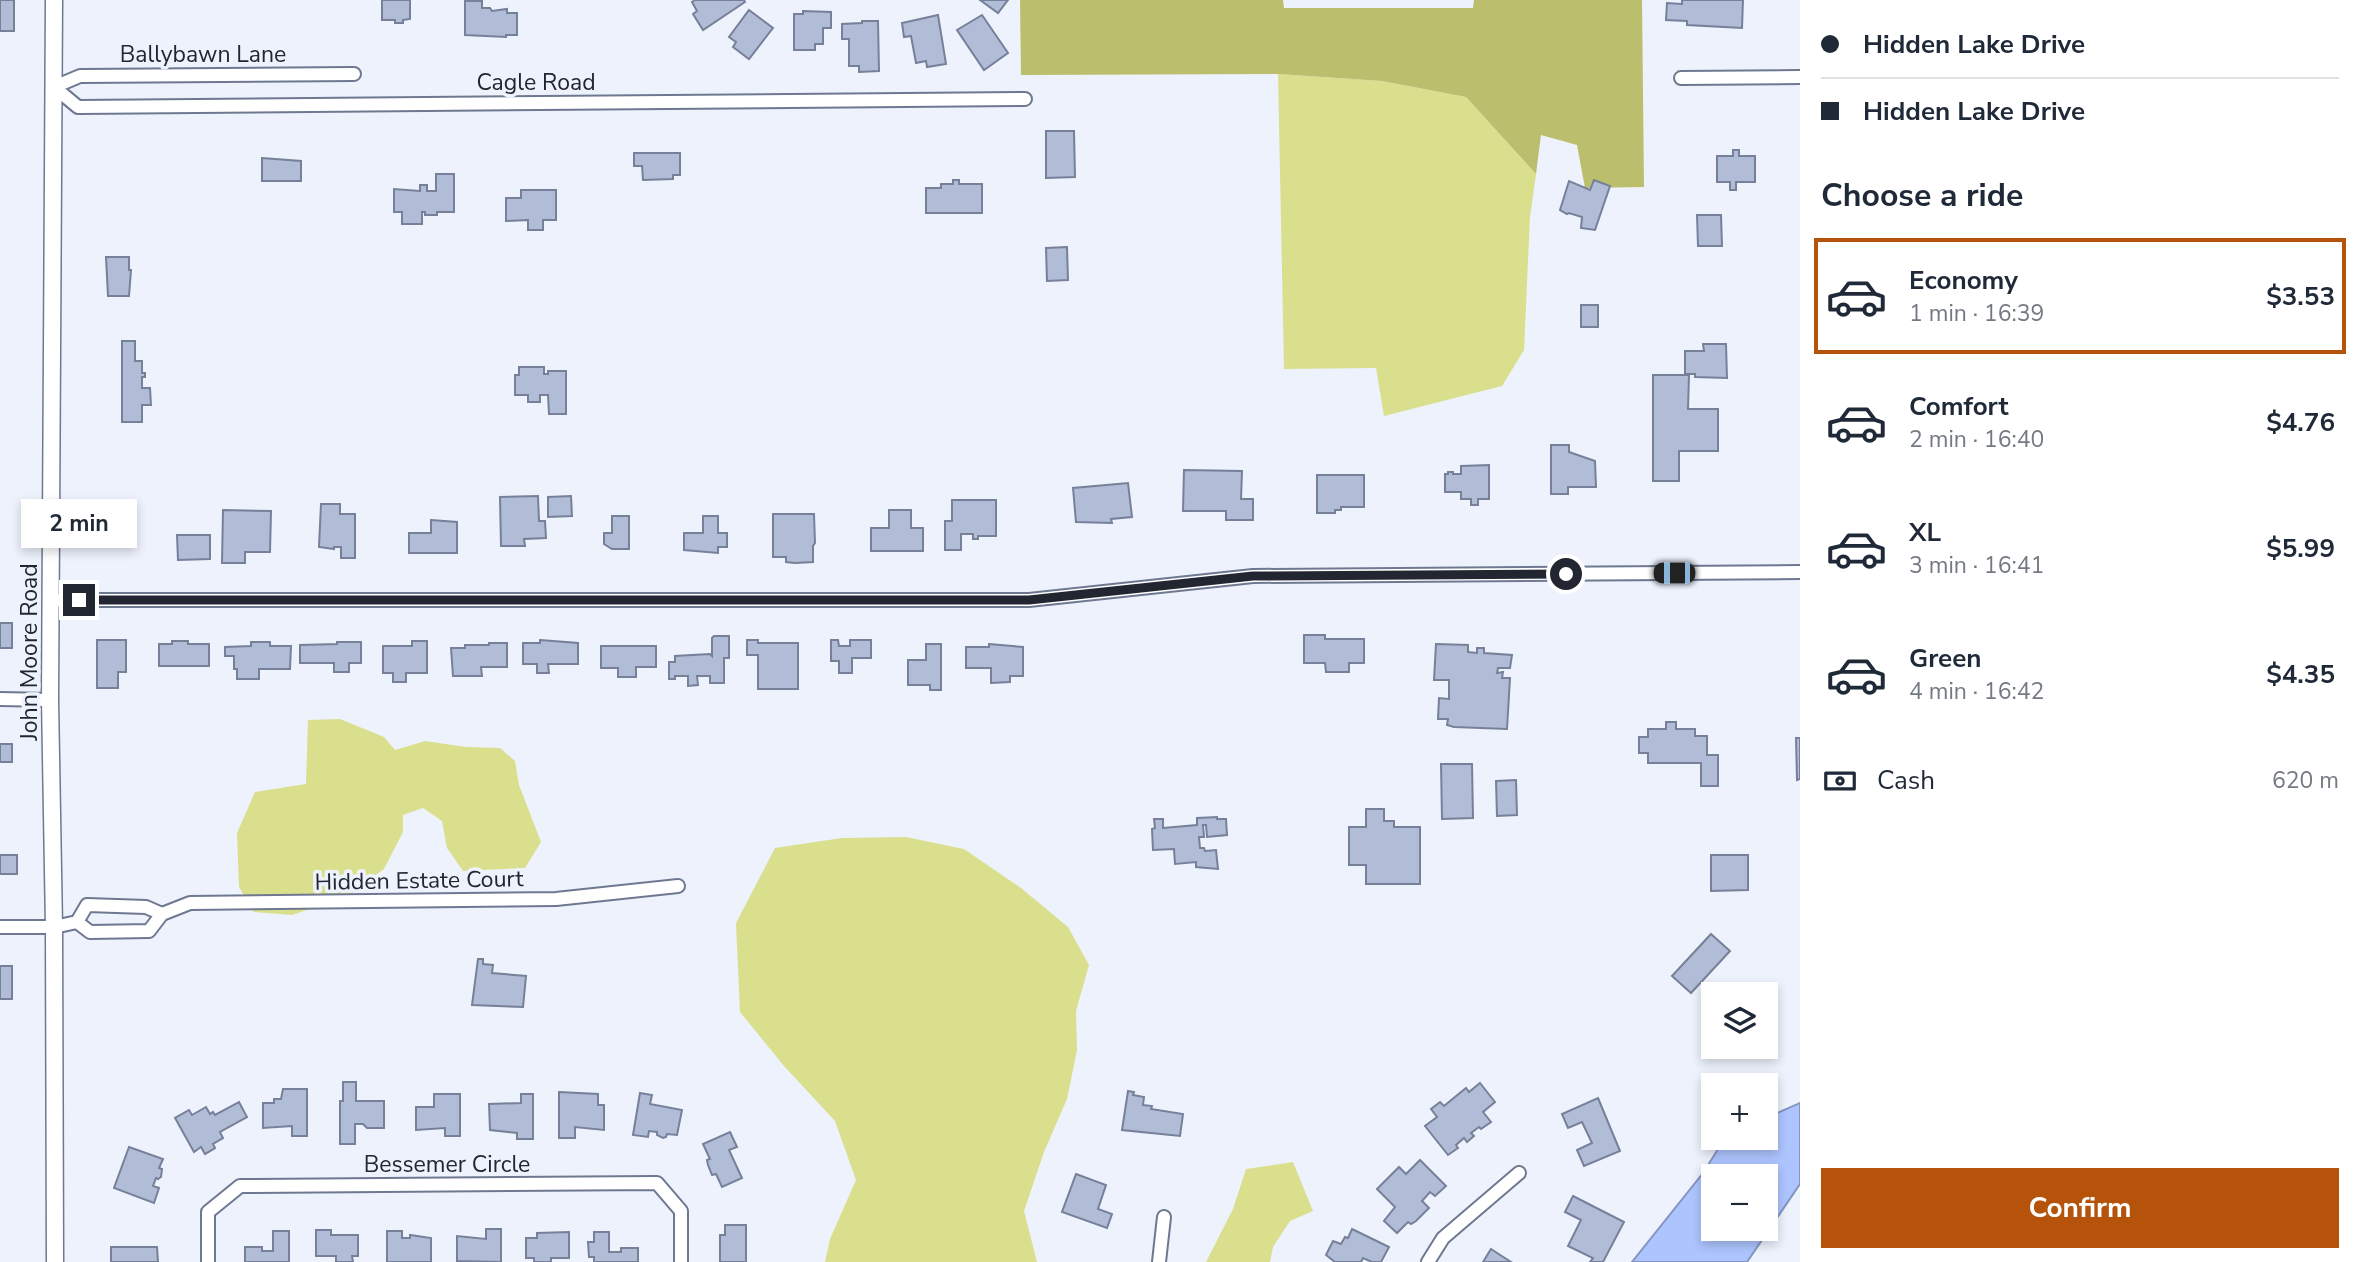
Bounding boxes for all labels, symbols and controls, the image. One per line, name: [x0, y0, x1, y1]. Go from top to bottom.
text: Hidden Lake Drive: [1863, 27, 2085, 62]
street label: Ballybawn Lane: [120, 39, 286, 70]
street label: Cagle Road: [476, 67, 596, 98]
text: Hidden Lake Drive: [1863, 94, 2085, 129]
text: Choose a ride: [1821, 174, 2023, 217]
text: Economy: [1909, 263, 2018, 298]
icon: car: [1825, 265, 1888, 328]
text: $3.53: [2266, 279, 2335, 314]
text: 1 min · 16:39: [1909, 298, 2044, 329]
text: Comfort: [1909, 389, 2009, 424]
icon: car: [1825, 391, 1888, 454]
text: $4.76: [2266, 405, 2335, 440]
text: 2 min · 16:40: [1909, 424, 2044, 455]
callout: 2 min: [21, 498, 137, 548]
text: 2 min: [49, 508, 109, 539]
text: XL: [1909, 515, 1941, 550]
icon: car: [1825, 517, 1888, 580]
text: $5.99: [2266, 531, 2335, 566]
text: 3 min · 16:41: [1909, 550, 2044, 581]
route start: [1550, 558, 1582, 590]
street label: John Moore Road: [14, 563, 45, 742]
car: [1654, 563, 1696, 584]
route end: [63, 584, 95, 616]
text: Green: [1909, 641, 1982, 676]
icon: car: [1825, 643, 1888, 706]
text: $4.35: [2266, 657, 2335, 692]
text: 4 min · 16:42: [1909, 676, 2044, 707]
icon: cash: [1821, 762, 1859, 800]
text: Cash: [1877, 763, 1935, 798]
text: 620 m: [2272, 765, 2339, 796]
street label: Hidden Estate Court: [314, 863, 525, 898]
map controls: [1701, 982, 1778, 1241]
button: layers: [1701, 982, 1778, 1059]
button: +: [1701, 1073, 1778, 1150]
street label: Bessemer Circle: [364, 1149, 530, 1180]
button: −: [1701, 1164, 1778, 1241]
button: Confirm: [1821, 1168, 2339, 1248]

